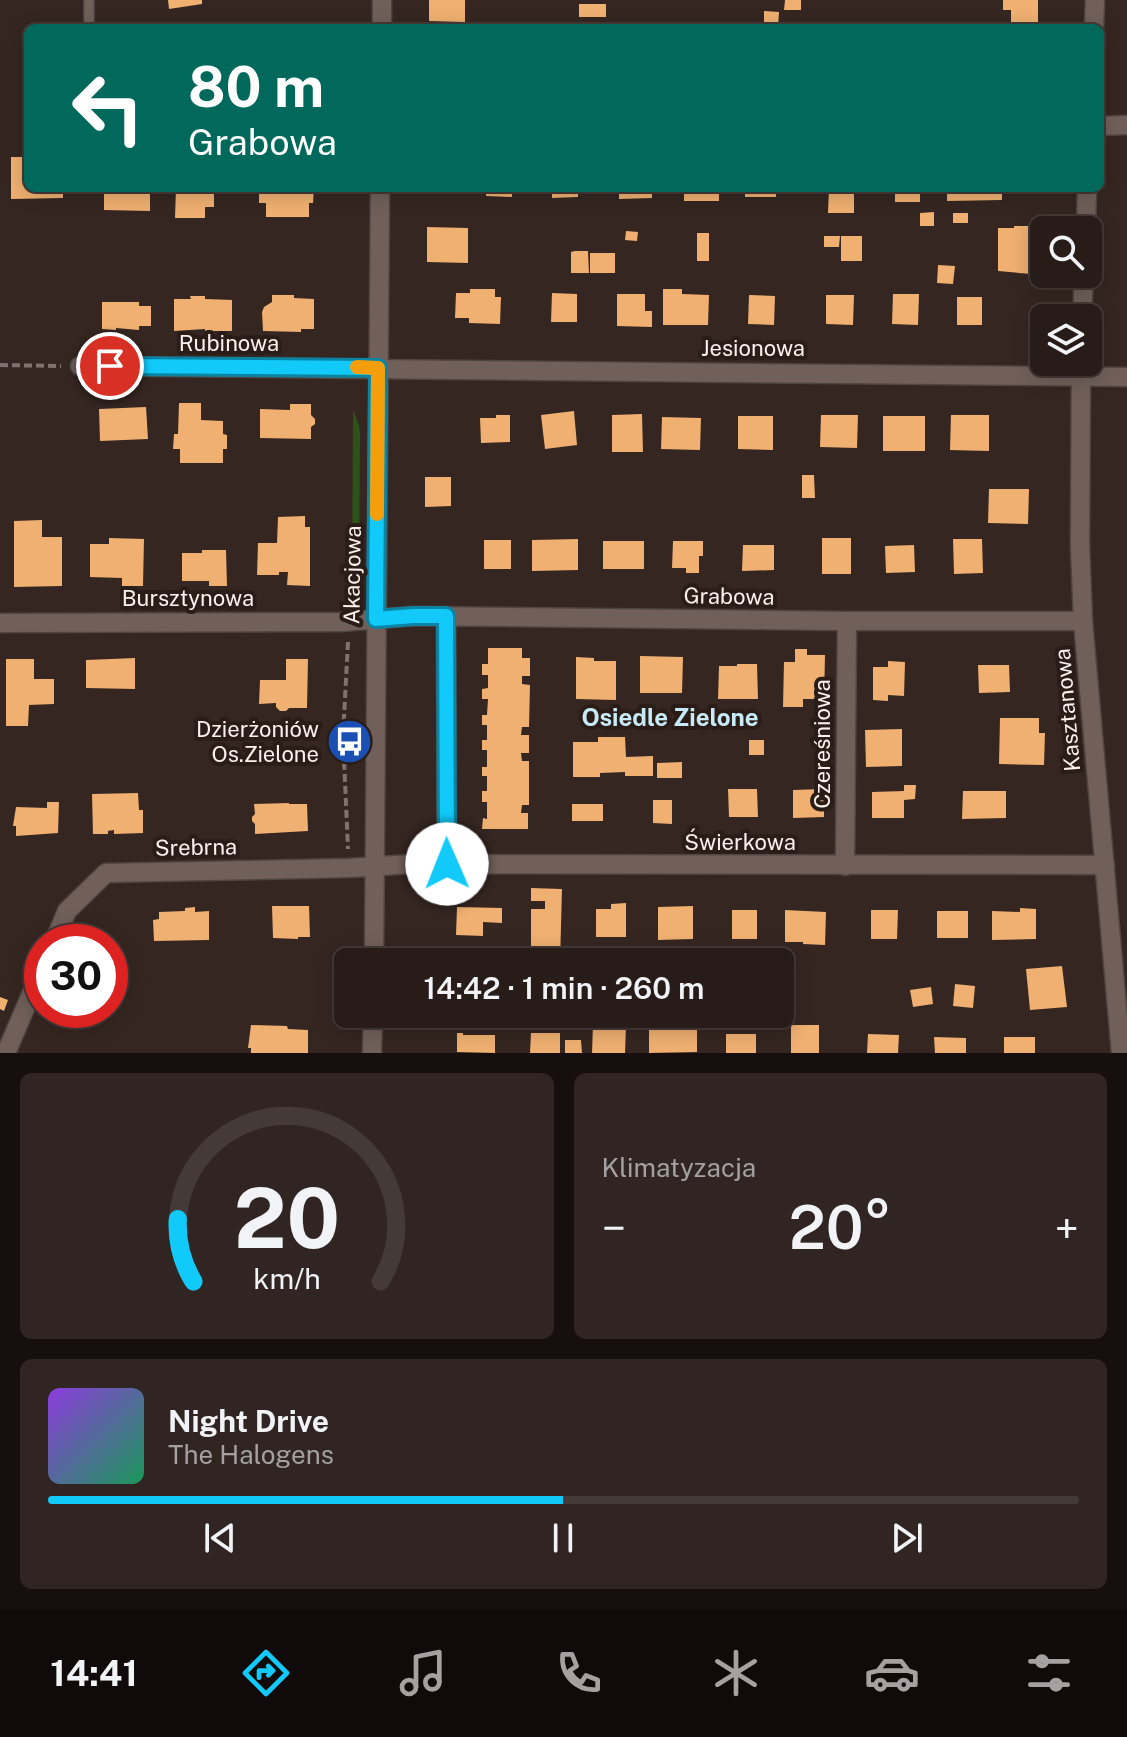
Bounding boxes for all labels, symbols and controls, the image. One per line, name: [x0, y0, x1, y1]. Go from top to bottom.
text: 80 m: [188, 54, 324, 120]
icon: left: [56, 56, 160, 160]
text: Grabowa: [188, 121, 337, 163]
map controls: [1030, 216, 1102, 376]
button: search: [1030, 216, 1102, 288]
button: layers: [1030, 304, 1102, 376]
street label: Rubinowa: [179, 330, 279, 356]
pin: [76, 332, 144, 400]
street label: Jesionowa: [701, 335, 805, 361]
icon: arrive: [88, 344, 132, 388]
street label: Akacjowa: [338, 525, 366, 625]
street label: Grabowa: [683, 582, 775, 610]
street label: Bursztynowa: [122, 585, 254, 611]
street label: Kasztanowa: [1049, 647, 1085, 773]
street label: Czereśniowa: [809, 679, 835, 809]
district label: Osiedle Zielone: [581, 703, 759, 731]
place label: Dzierżoniów Os.Zielone: [196, 716, 319, 767]
bus stop icon: Dzierżoniów Os.Zielone: [326, 718, 374, 766]
position arrow: [405, 822, 489, 906]
street label: Świerkowa: [684, 828, 796, 855]
street label: Srebrna: [155, 833, 237, 861]
speed limit sign: 30: [24, 924, 128, 1028]
text: 14:42 · 1 min · 260 m: [424, 970, 704, 1006]
text: Klimatyzacja: [602, 1152, 756, 1183]
text: 20: [234, 1169, 340, 1267]
text: 20°: [789, 1192, 892, 1263]
text: −: [602, 1202, 626, 1254]
text: +: [1055, 1202, 1079, 1254]
text: km/h: [253, 1262, 320, 1295]
text: Night Drive: [168, 1403, 329, 1439]
text: The Halogens: [168, 1439, 334, 1470]
icon: previous: [198, 1516, 242, 1560]
icon: pause: [541, 1516, 585, 1560]
icon: next: [885, 1516, 929, 1560]
icon: directions: [238, 1645, 294, 1701]
icon: music: [395, 1645, 451, 1701]
icon: phone: [551, 1645, 607, 1701]
icon: climate: [708, 1645, 764, 1701]
icon: car: [864, 1645, 920, 1701]
icon: filters: [1021, 1645, 1077, 1701]
text: 14:41: [50, 1652, 138, 1694]

